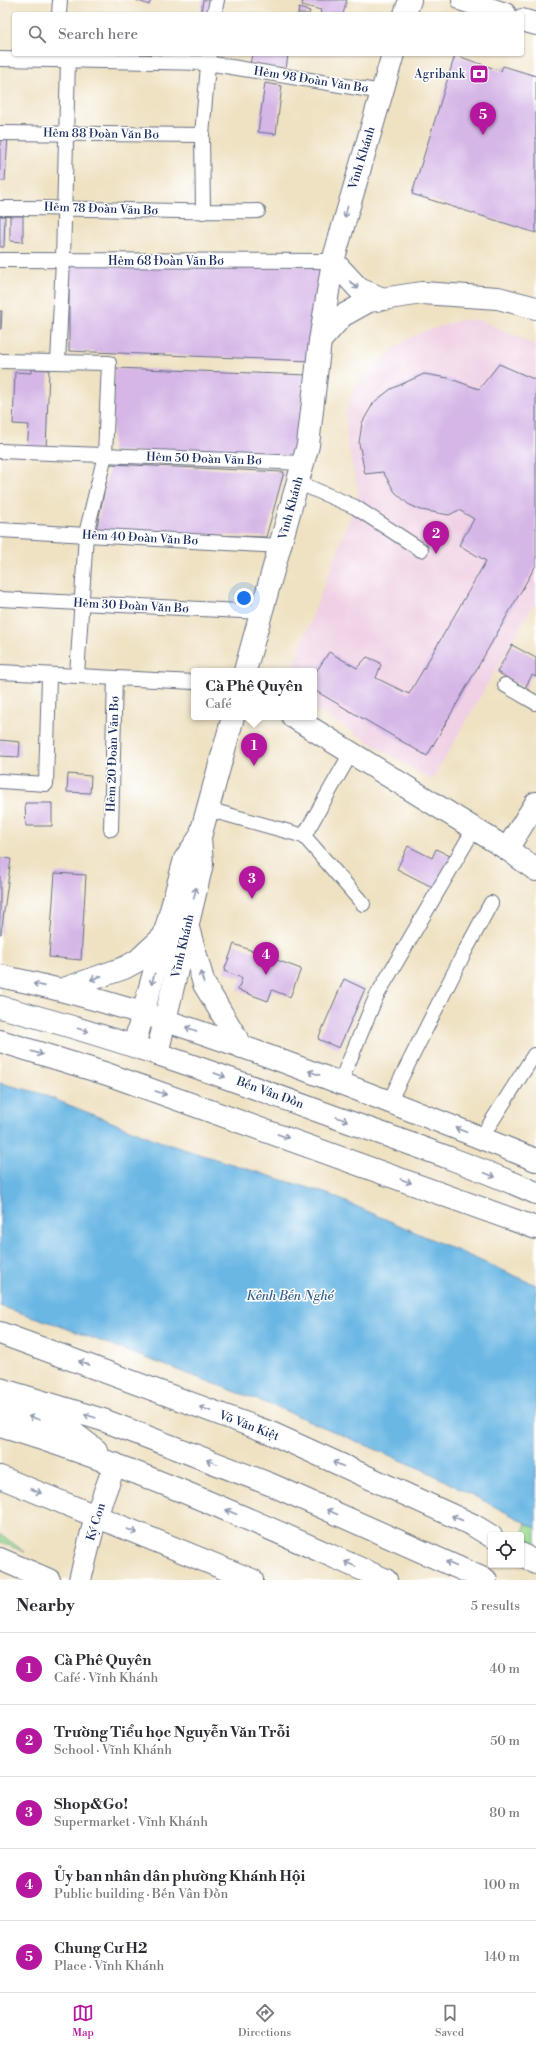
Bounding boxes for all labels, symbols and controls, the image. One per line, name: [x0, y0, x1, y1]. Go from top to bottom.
search box: [12, 12, 524, 56]
icon: search: [26, 23, 48, 45]
text: Search here: [58, 25, 138, 44]
bank icon: Agribank: [468, 63, 490, 85]
street label: Hẻm 98 Đoàn Văn Bơ: [253, 64, 370, 97]
place label: Agribank: [413, 67, 466, 82]
pin: 5: [470, 102, 496, 135]
street label: Hẻm 88 Đoàn Văn Bơ: [43, 125, 159, 143]
street label: Vĩnh Khánh: [345, 125, 379, 192]
street label: Hẻm 78 Đoàn Văn Bơ: [44, 200, 159, 219]
one-way arrow: [342, 205, 349, 218]
street label: Hẻm 68 Đoàn Văn Bơ: [108, 254, 224, 269]
one-way arrow: [349, 280, 360, 289]
street label: Hẻm 50 Đoàn Văn Bơ: [146, 449, 262, 469]
street label: Vĩnh Khánh: [275, 475, 307, 542]
pin: 2: [423, 521, 449, 554]
street label: Hẻm 40 Đoàn Văn Bơ: [81, 527, 199, 549]
your location: [234, 588, 254, 608]
street label: Hẻm 30 Đoàn Văn Bơ: [73, 595, 190, 617]
popup: [191, 668, 317, 720]
text: Cà Phê Quyên: [205, 677, 303, 696]
street label: Hẻm 20 Đoàn Văn Bơ: [103, 695, 123, 812]
text: Café: [205, 696, 232, 712]
pin: 1: [241, 733, 267, 766]
pin: 3: [239, 866, 265, 899]
one-way arrow: [192, 887, 199, 900]
street label: Vĩnh Khánh: [168, 913, 198, 980]
pin: 4: [253, 942, 279, 975]
one-way arrow: [198, 971, 205, 984]
one-way arrow: [148, 972, 156, 985]
one-way arrow: [90, 975, 102, 983]
one-way arrow: [33, 980, 46, 988]
one-way arrow: [186, 1024, 198, 1032]
one-way arrow: [76, 1027, 89, 1034]
one-way arrow: [31, 1050, 44, 1057]
one-way arrow: [308, 1068, 320, 1076]
one-way arrow: [214, 1072, 226, 1080]
street label: Bến Vân Đồn: [233, 1074, 306, 1112]
one-way arrow: [154, 1090, 167, 1097]
one-way arrow: [336, 1116, 348, 1124]
one-way arrow: [455, 1126, 467, 1133]
one-way arrow: [277, 1133, 289, 1141]
one-way arrow: [484, 1171, 496, 1179]
one-way arrow: [399, 1177, 411, 1185]
water label: Kênh Bến Nghé: [246, 1288, 335, 1304]
one-way arrow: [78, 1359, 90, 1367]
one-way arrow: [200, 1404, 212, 1412]
street label: Võ Văn Kiệt: [216, 1407, 282, 1445]
one-way arrow: [84, 1412, 97, 1419]
one-way arrow: [27, 1414, 40, 1421]
one-way arrow: [206, 1458, 218, 1466]
one-way arrow: [333, 1460, 345, 1467]
one-way arrow: [30, 1488, 42, 1496]
street label: Ký Con: [83, 1501, 109, 1543]
one-way arrow: [226, 1507, 238, 1515]
one-way arrow: [326, 1508, 338, 1515]
one-way arrow: [451, 1513, 463, 1521]
one-way arrow: [126, 1528, 138, 1535]
map controls: [488, 1532, 524, 1568]
button: locate: [488, 1532, 524, 1568]
one-way arrow: [345, 1560, 357, 1567]
one-way arrow: [445, 1560, 457, 1567]
text: Nearby: [16, 1595, 75, 1617]
text: 5 results: [471, 1598, 520, 1614]
text: Cà Phê Quyên: [54, 1651, 151, 1670]
text: 1: [26, 1661, 32, 1677]
text: 40 m: [490, 1661, 520, 1677]
text: Café · Vĩnh Khánh: [54, 1670, 158, 1686]
text: Trường Tiểu học Nguyễn Văn Trỗi: [54, 1723, 290, 1742]
text: 2: [25, 1733, 33, 1749]
text: 50 m: [490, 1733, 520, 1749]
text: School · Vĩnh Khánh: [54, 1742, 172, 1758]
text: Shop&Go!: [54, 1795, 128, 1814]
text: 3: [25, 1805, 33, 1821]
text: 80 m: [489, 1805, 520, 1821]
text: Supermarket · Vĩnh Khánh: [54, 1814, 208, 1830]
text: Ủy ban nhân dân phường Khánh Hội: [54, 1867, 305, 1886]
text: 4: [25, 1877, 33, 1893]
text: 100 m: [484, 1877, 520, 1893]
text: Public building · Bến Vân Đồn: [54, 1886, 228, 1902]
text: Chung Cư H2: [54, 1939, 147, 1958]
text: 5: [25, 1949, 33, 1965]
text: 140 m: [484, 1949, 520, 1965]
text: Place · Vĩnh Khánh: [54, 1958, 164, 1974]
tab: Map: [72, 2002, 94, 2040]
tab: Directions: [238, 2002, 291, 2040]
tab: Saved: [435, 2002, 464, 2040]

